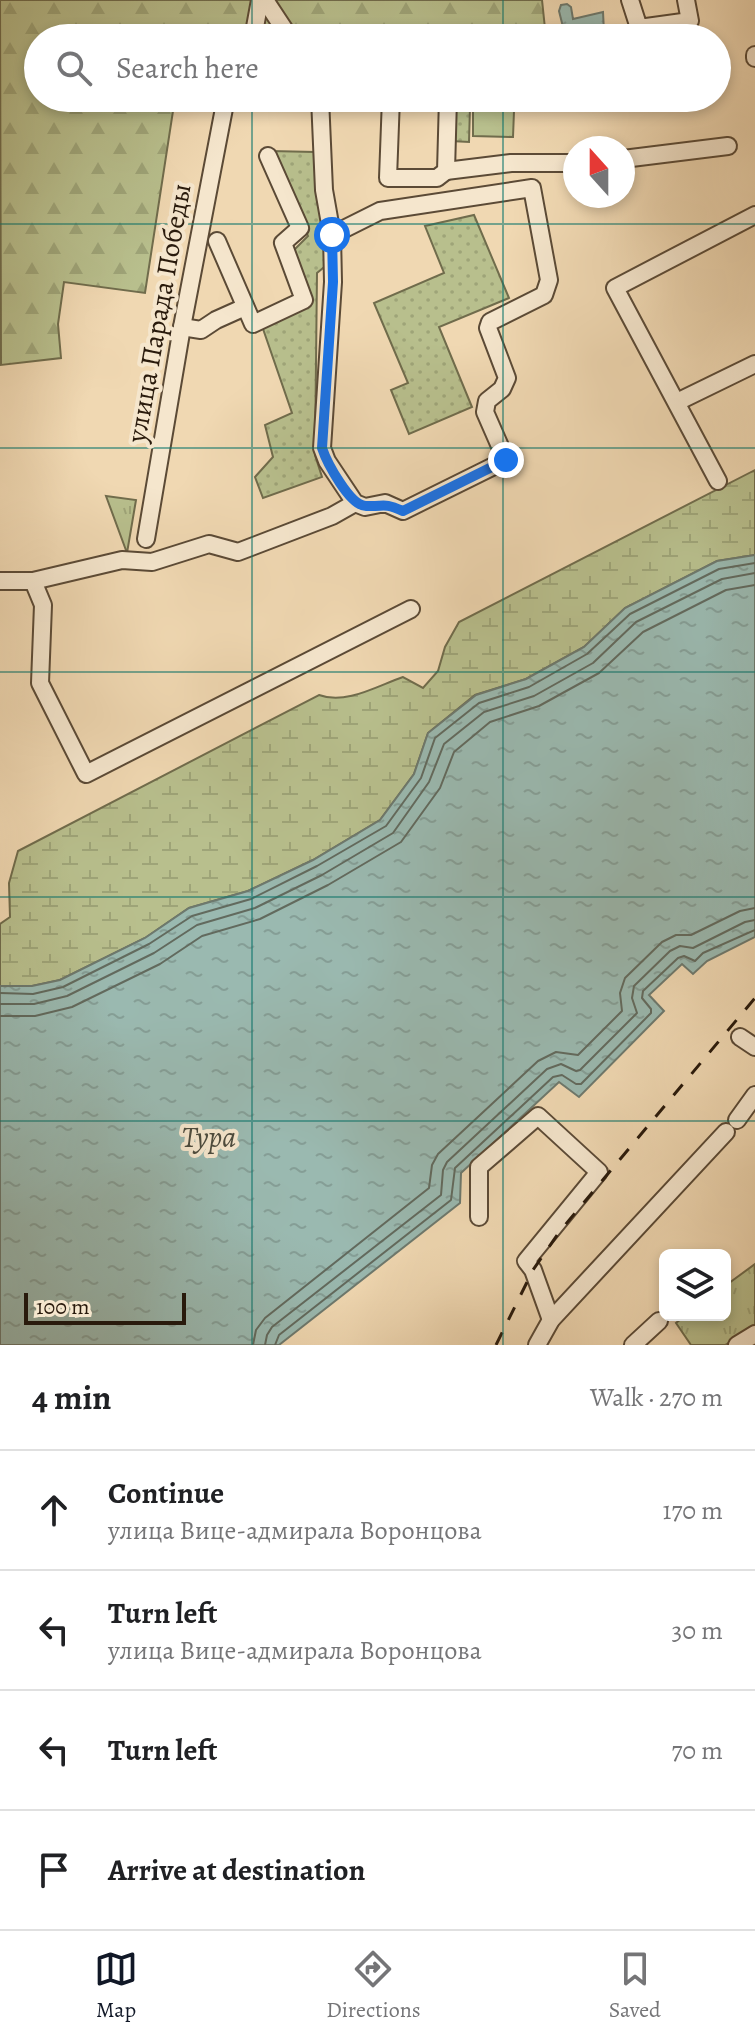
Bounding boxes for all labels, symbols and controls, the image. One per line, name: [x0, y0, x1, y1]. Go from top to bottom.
search box: [24, 24, 731, 112]
icon: search: [52, 46, 96, 90]
text: Search here: [116, 48, 259, 88]
north arrow: [563, 136, 635, 208]
street label: улица Парада Победы: [117, 180, 201, 447]
route start: [314, 217, 350, 253]
route end: [488, 442, 524, 478]
water label: Тура: [182, 1117, 236, 1157]
map controls: [659, 1249, 731, 1321]
button: layers: [659, 1249, 731, 1321]
scale bar: [24, 1289, 186, 1325]
text: 100 m: [36, 1292, 90, 1322]
text: 4 min: [32, 1374, 111, 1421]
text: Walk · 270 m: [590, 1380, 723, 1415]
text: Continue: [108, 1473, 224, 1513]
icon: ahead: [32, 1488, 76, 1532]
text: 170 m: [663, 1493, 723, 1528]
text: улица Вице-адмирала Воронцова: [108, 1513, 482, 1548]
text: Turn left: [108, 1593, 217, 1633]
icon: left: [32, 1608, 76, 1652]
text: 30 m: [672, 1613, 723, 1648]
text: улица Вице-адмирала Воронцова: [108, 1633, 482, 1668]
icon: left: [32, 1728, 76, 1772]
text: Turn left: [108, 1730, 217, 1770]
text: 70 m: [671, 1733, 723, 1768]
icon: arrive: [32, 1848, 76, 1892]
text: Arrive at destination: [108, 1850, 365, 1890]
tab: Map: [94, 1947, 138, 2025]
tab: Directions: [326, 1947, 421, 2025]
tab: Saved: [609, 1947, 661, 2025]

